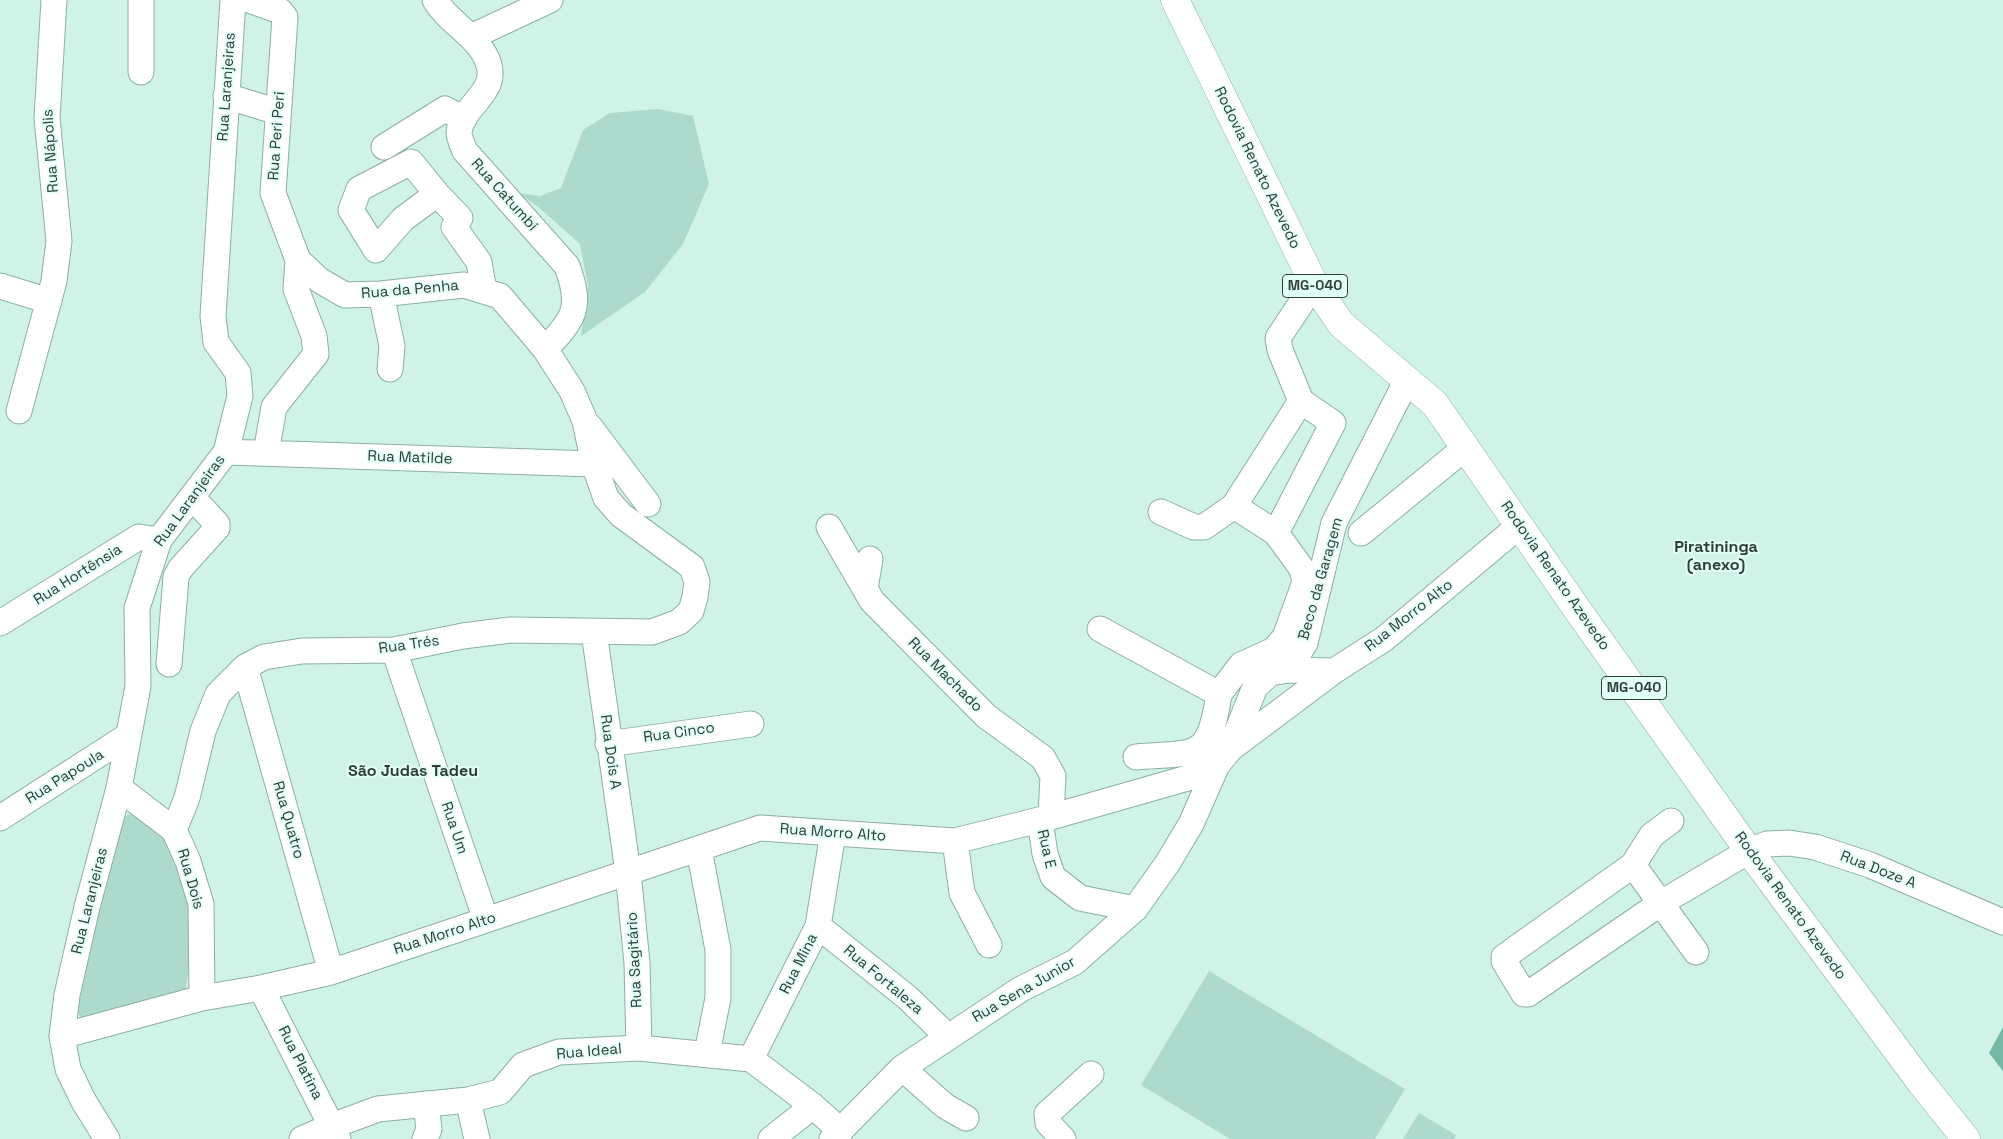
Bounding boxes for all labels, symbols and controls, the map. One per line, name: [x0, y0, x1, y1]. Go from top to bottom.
street label: Rua Laranjeiras: [214, 32, 240, 142]
street label: Rodovia Renato Azevedo: [1210, 84, 1304, 252]
street label: Rua Peri Peri: [265, 91, 289, 181]
street label: Rua Nápolis: [39, 109, 63, 193]
street label: Rua Catumbi: [467, 155, 541, 235]
road number: MG-040: [1282, 274, 1348, 298]
street label: Rua da Penha: [360, 277, 460, 303]
street label: Rua Matilde: [367, 448, 453, 468]
street label: Rua Laranjeiras: [151, 452, 229, 550]
street label: Rodovia Renato Azevedo: [1497, 498, 1613, 654]
street label: Beco da Garagem: [1295, 516, 1347, 642]
district label: Piratininga (anexo): [1674, 538, 1758, 576]
street label: Rua Hortênsia: [30, 541, 126, 609]
street label: Rua Morro Alto: [1361, 576, 1457, 656]
street label: Rua Trés: [378, 632, 440, 658]
street label: Rua Machado: [904, 634, 986, 716]
road number: MG-040: [1602, 676, 1666, 700]
street label: Rua Dois A: [596, 714, 624, 790]
street label: Rua Cinco: [642, 719, 716, 747]
street label: Rua Papoula: [22, 746, 108, 808]
district label: São Judas Tadeu: [348, 762, 478, 782]
street label: Rua Quatro: [268, 779, 308, 861]
street label: Rua Um: [437, 800, 471, 856]
street label: Rua Morro Alto: [779, 820, 887, 846]
street label: Rua E: [1033, 828, 1059, 870]
street label: Rodovia Renato Azevedo: [1730, 829, 1850, 983]
street label: Rua Laranjeiras: [68, 846, 112, 956]
street label: Rua Dois: [173, 847, 207, 911]
street label: Rua Doze A: [1838, 847, 1918, 893]
street label: Rua Morro Alto: [392, 909, 498, 959]
street label: Rua Sagitário: [623, 912, 647, 1008]
street label: Rua Mina: [776, 931, 822, 997]
street label: Rua Fortaleza: [840, 942, 926, 1018]
street label: Rua Sena Junior: [969, 953, 1079, 1027]
street label: Rua Platina: [274, 1023, 326, 1103]
street label: Rua Ideal: [556, 1040, 622, 1064]

